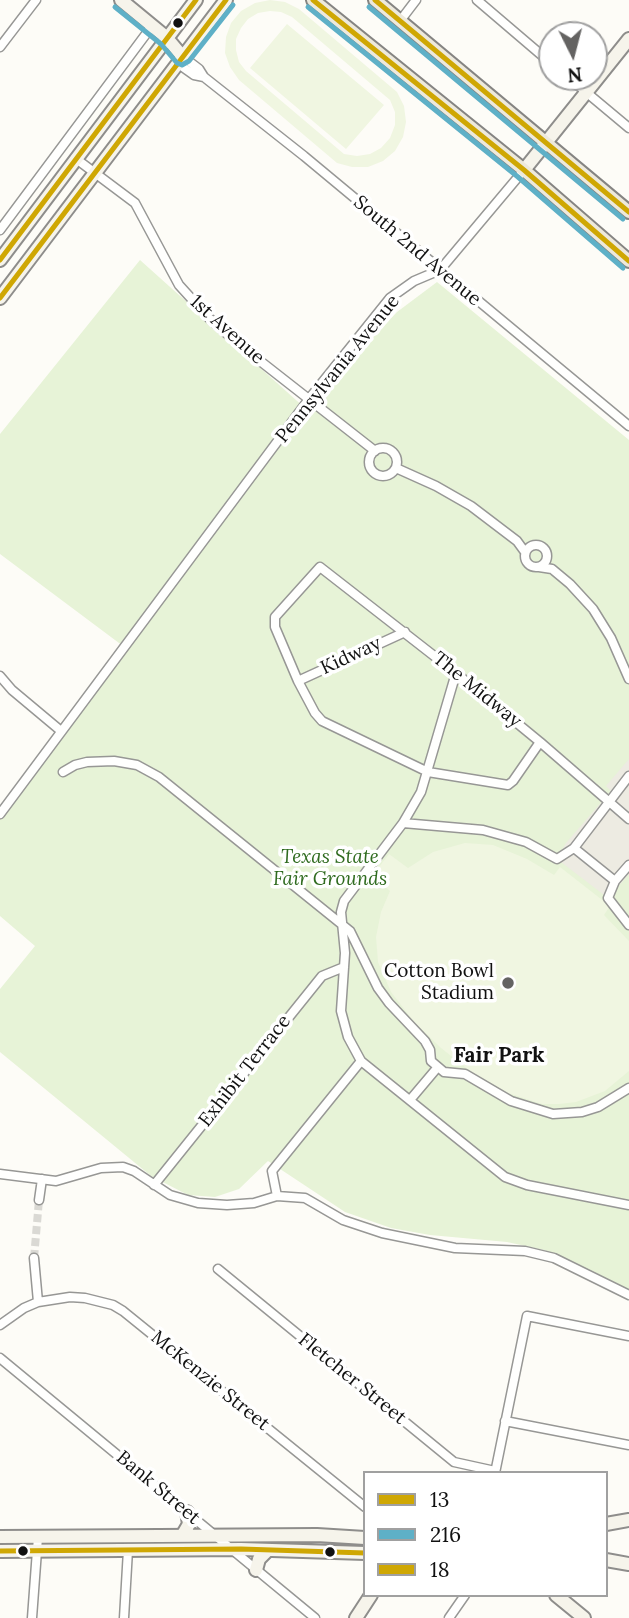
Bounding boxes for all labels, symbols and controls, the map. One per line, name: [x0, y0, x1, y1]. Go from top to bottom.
unlabelled marker: [171, 16, 185, 30]
north arrow: [538, 21, 608, 91]
text: N: [566, 62, 584, 88]
street label: South 2nd Avenue: [349, 191, 485, 311]
street label: Pennsylvania Avenue: [271, 290, 405, 448]
street label: 1st Avenue: [185, 291, 269, 369]
street label: Kidway: [317, 632, 385, 680]
street label: The Midway: [428, 647, 526, 733]
park label: Texas State Fair Grounds: [273, 847, 387, 891]
place label: Cotton Bowl Stadium: [384, 961, 494, 1005]
marker: Cotton Bowl Stadium: [500, 975, 516, 991]
street label: Exhibit Terrace: [194, 1011, 296, 1131]
district label: Fair Park: [453, 1043, 545, 1069]
street label: McKenzie Street: [146, 1326, 274, 1436]
street label: Fletcher Street: [294, 1329, 410, 1429]
street label: Bank Street: [112, 1446, 204, 1530]
legend: [363, 1471, 608, 1597]
text: 13: [430, 1486, 449, 1513]
text: 216: [430, 1521, 461, 1548]
unlabelled marker: [16, 1544, 30, 1558]
unlabelled marker: [323, 1545, 337, 1559]
text: 18: [430, 1556, 449, 1583]

